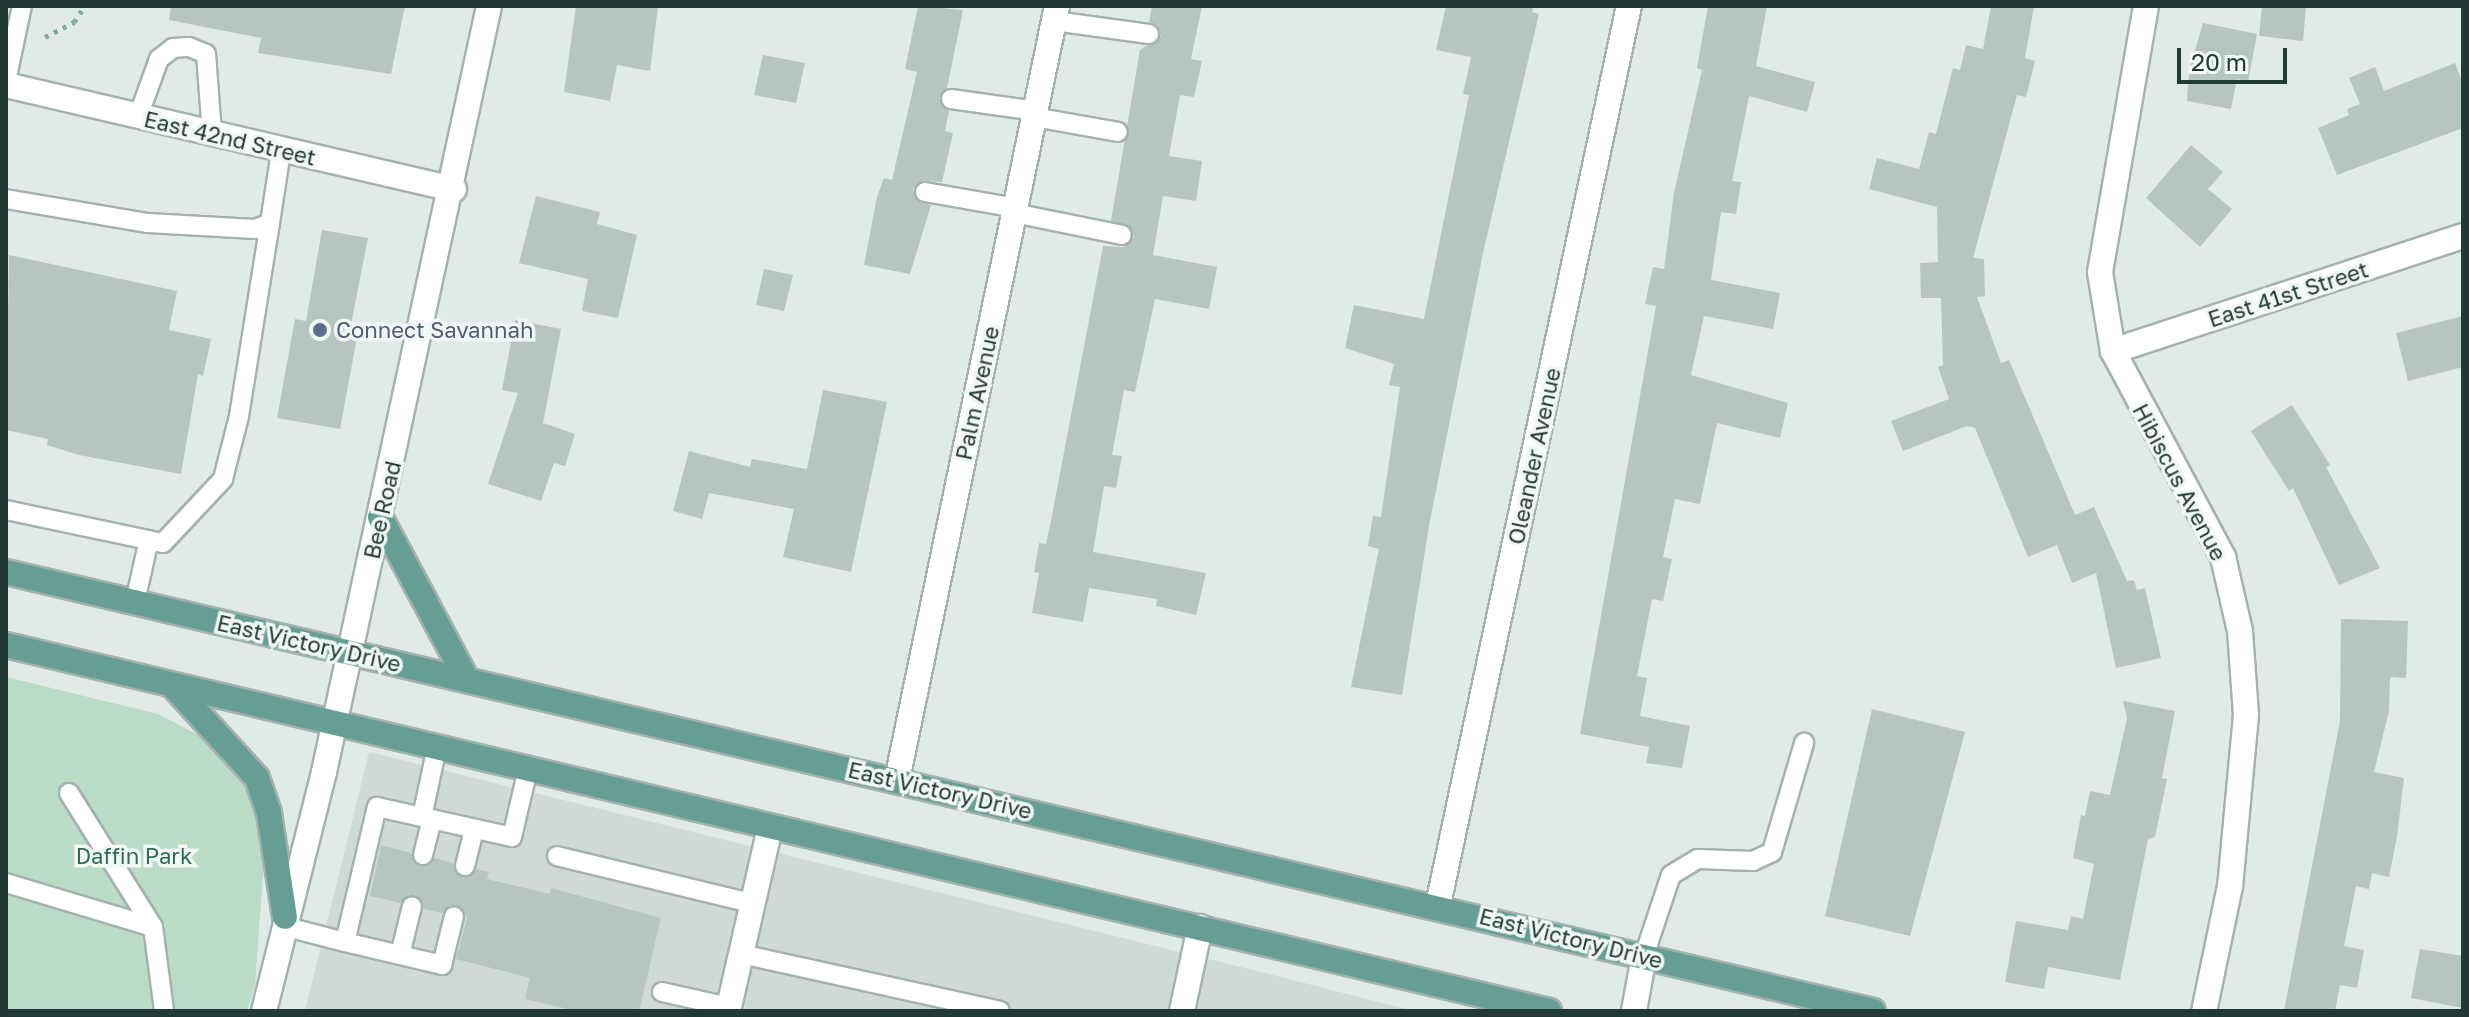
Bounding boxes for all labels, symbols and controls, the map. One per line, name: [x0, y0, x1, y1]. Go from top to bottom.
scale bar: [2181, 32, 2291, 82]
text: 20 m: [2191, 47, 2247, 76]
street label: East 42nd Street: [142, 105, 318, 171]
street label: East 41st Street: [2205, 256, 2371, 332]
place label: Connect Savannah: [336, 317, 533, 343]
marker: Connect Savannah: [311, 321, 329, 339]
street label: Palm Avenue: [950, 324, 1004, 462]
street label: Oleander Avenue: [1502, 365, 1566, 547]
street label: Hibiscus Avenue: [2128, 399, 2232, 565]
street label: Bee Road: [358, 458, 406, 562]
street label: East Victory Drive: [215, 609, 403, 677]
street label: East Victory Drive: [846, 756, 1034, 824]
park label: Daffin Park: [76, 843, 192, 869]
street label: East Victory Drive: [1477, 902, 1665, 974]

